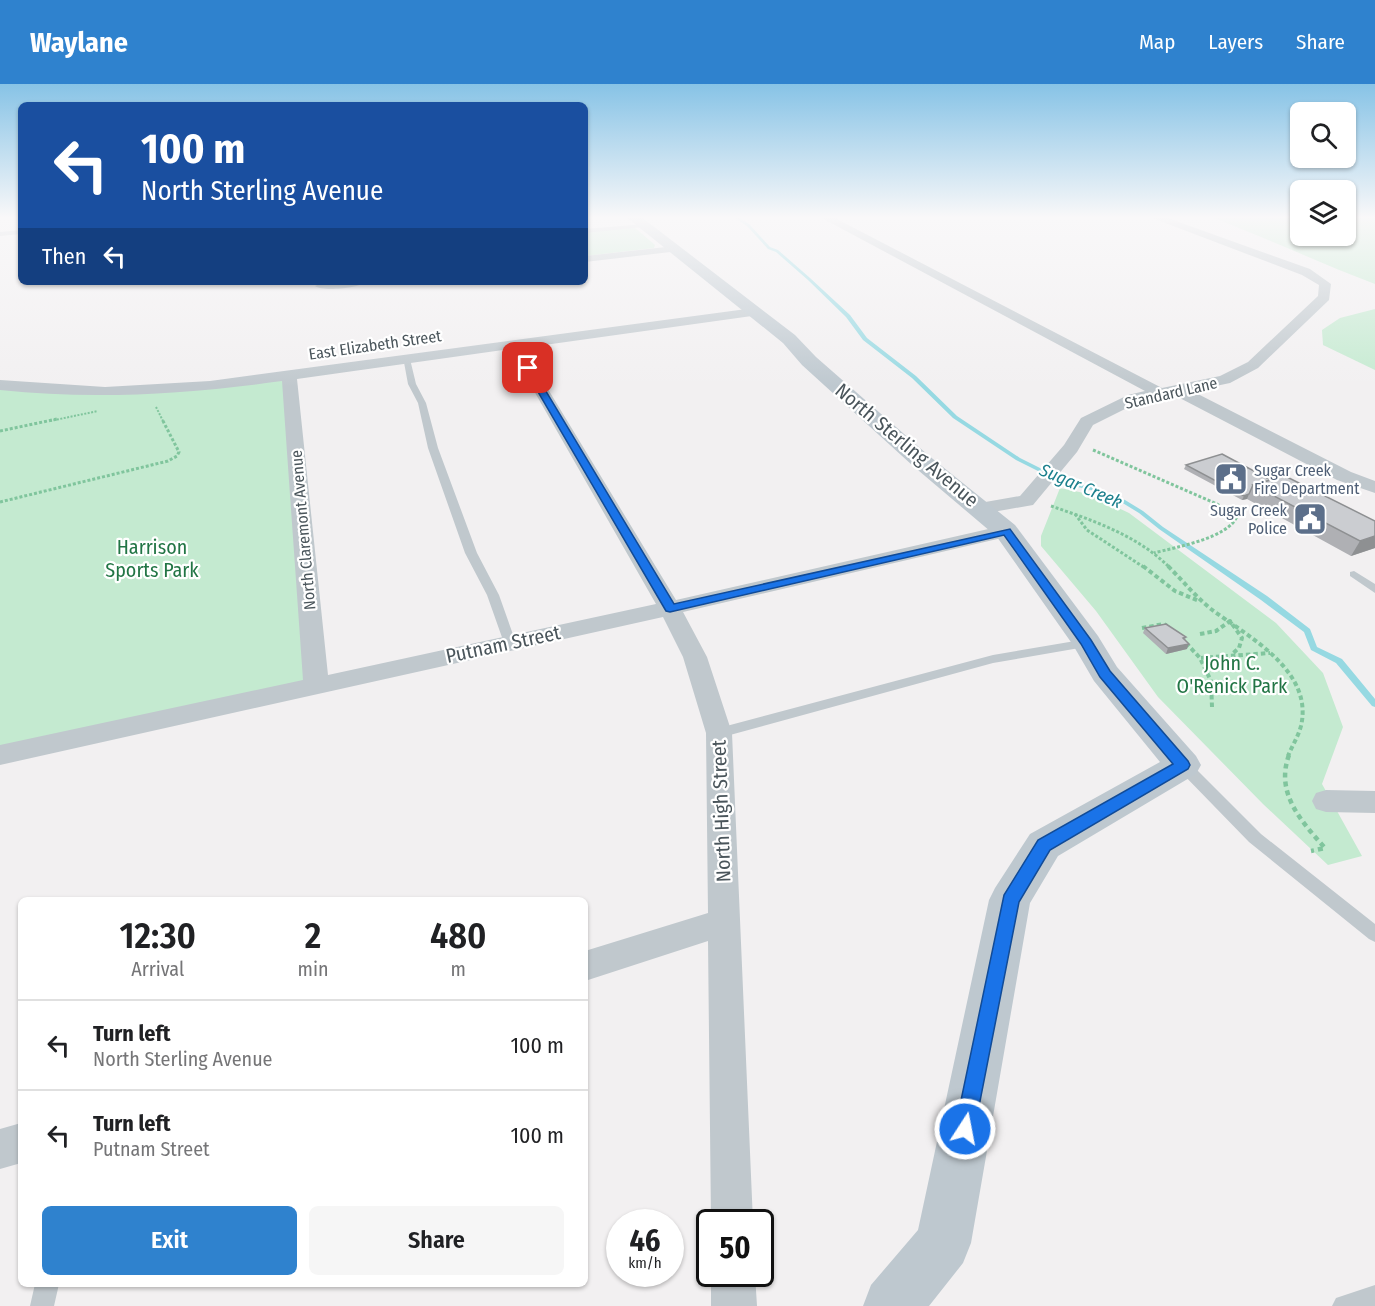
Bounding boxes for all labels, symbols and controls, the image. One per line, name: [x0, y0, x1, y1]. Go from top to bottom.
text: Waylane: [30, 26, 128, 59]
text: Map: [1139, 29, 1175, 55]
text: Layers: [1208, 29, 1263, 55]
text: Share: [1296, 29, 1345, 55]
map controls: [1290, 102, 1356, 246]
button: search: [1290, 102, 1356, 168]
text: 100 m: [141, 124, 245, 174]
icon: left: [42, 126, 120, 204]
text: North Sterling Avenue: [141, 175, 383, 207]
button: layers: [1290, 180, 1356, 246]
icon: left: [98, 240, 131, 273]
text: Then: [42, 243, 86, 270]
street label: East Elizabeth Street: [307, 326, 443, 364]
pin: [502, 342, 553, 393]
icon: arrive: [511, 351, 544, 384]
street label: Standard Lane: [1123, 373, 1219, 413]
street label: North Sterling Avenue: [831, 378, 983, 512]
street label: North Claremont Avenue: [287, 449, 319, 611]
water label: Sugar Creek: [1035, 458, 1126, 513]
public building icon: Sugar Creek Fire Department: [1213, 461, 1249, 497]
place label: Sugar Creek Fire Department: [1254, 461, 1360, 498]
place label: Sugar Creek Police: [1210, 501, 1288, 538]
public building icon: Sugar Creek Police: [1292, 501, 1328, 537]
park label: Harrison Sports Park: [105, 535, 199, 582]
street label: Putnam Street: [443, 620, 563, 668]
park label: John C. O'Renick Park: [1177, 651, 1288, 698]
street label: North High Street: [707, 739, 735, 883]
text: 12:30: [120, 914, 196, 958]
text: 2: [305, 914, 321, 958]
text: 480: [430, 914, 486, 958]
text: Arrival: [131, 957, 184, 981]
text: min: [298, 957, 328, 981]
text: m: [451, 957, 466, 981]
text: Turn left: [93, 1020, 171, 1047]
icon: left: [42, 1029, 75, 1062]
text: 100 m: [510, 1032, 564, 1059]
text: North Sterling Avenue: [93, 1047, 273, 1071]
position arrow: [933, 1097, 997, 1161]
text: Turn left: [93, 1110, 171, 1137]
icon: left: [42, 1119, 75, 1152]
text: 100 m: [510, 1122, 564, 1149]
text: Putnam Street: [93, 1137, 210, 1161]
button: Exit: [42, 1206, 297, 1275]
button: Share: [309, 1206, 564, 1275]
speed limit sign: 50: [696, 1209, 774, 1287]
text: 46: [629, 1223, 661, 1259]
text: km/h: [628, 1254, 662, 1272]

